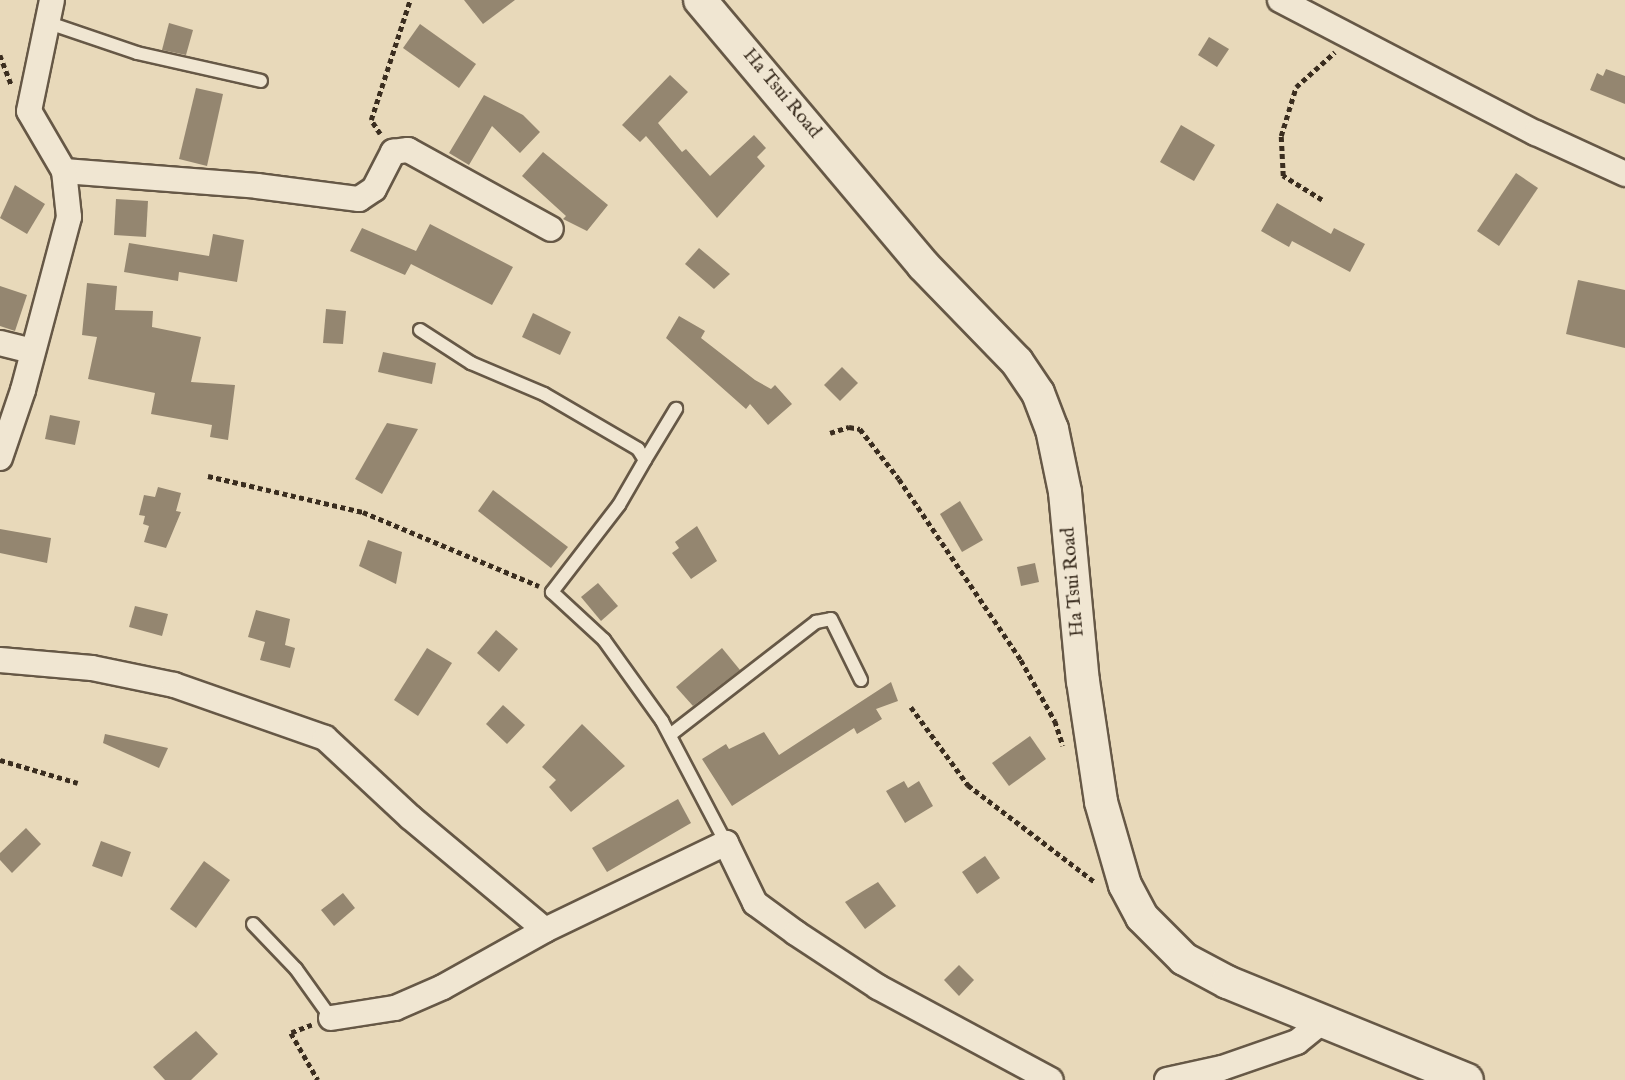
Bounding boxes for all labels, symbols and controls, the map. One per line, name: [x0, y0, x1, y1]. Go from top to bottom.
street label: Ha Tsui Road: [737, 45, 825, 143]
street label: Ha Tsui Road: [1058, 526, 1090, 638]

